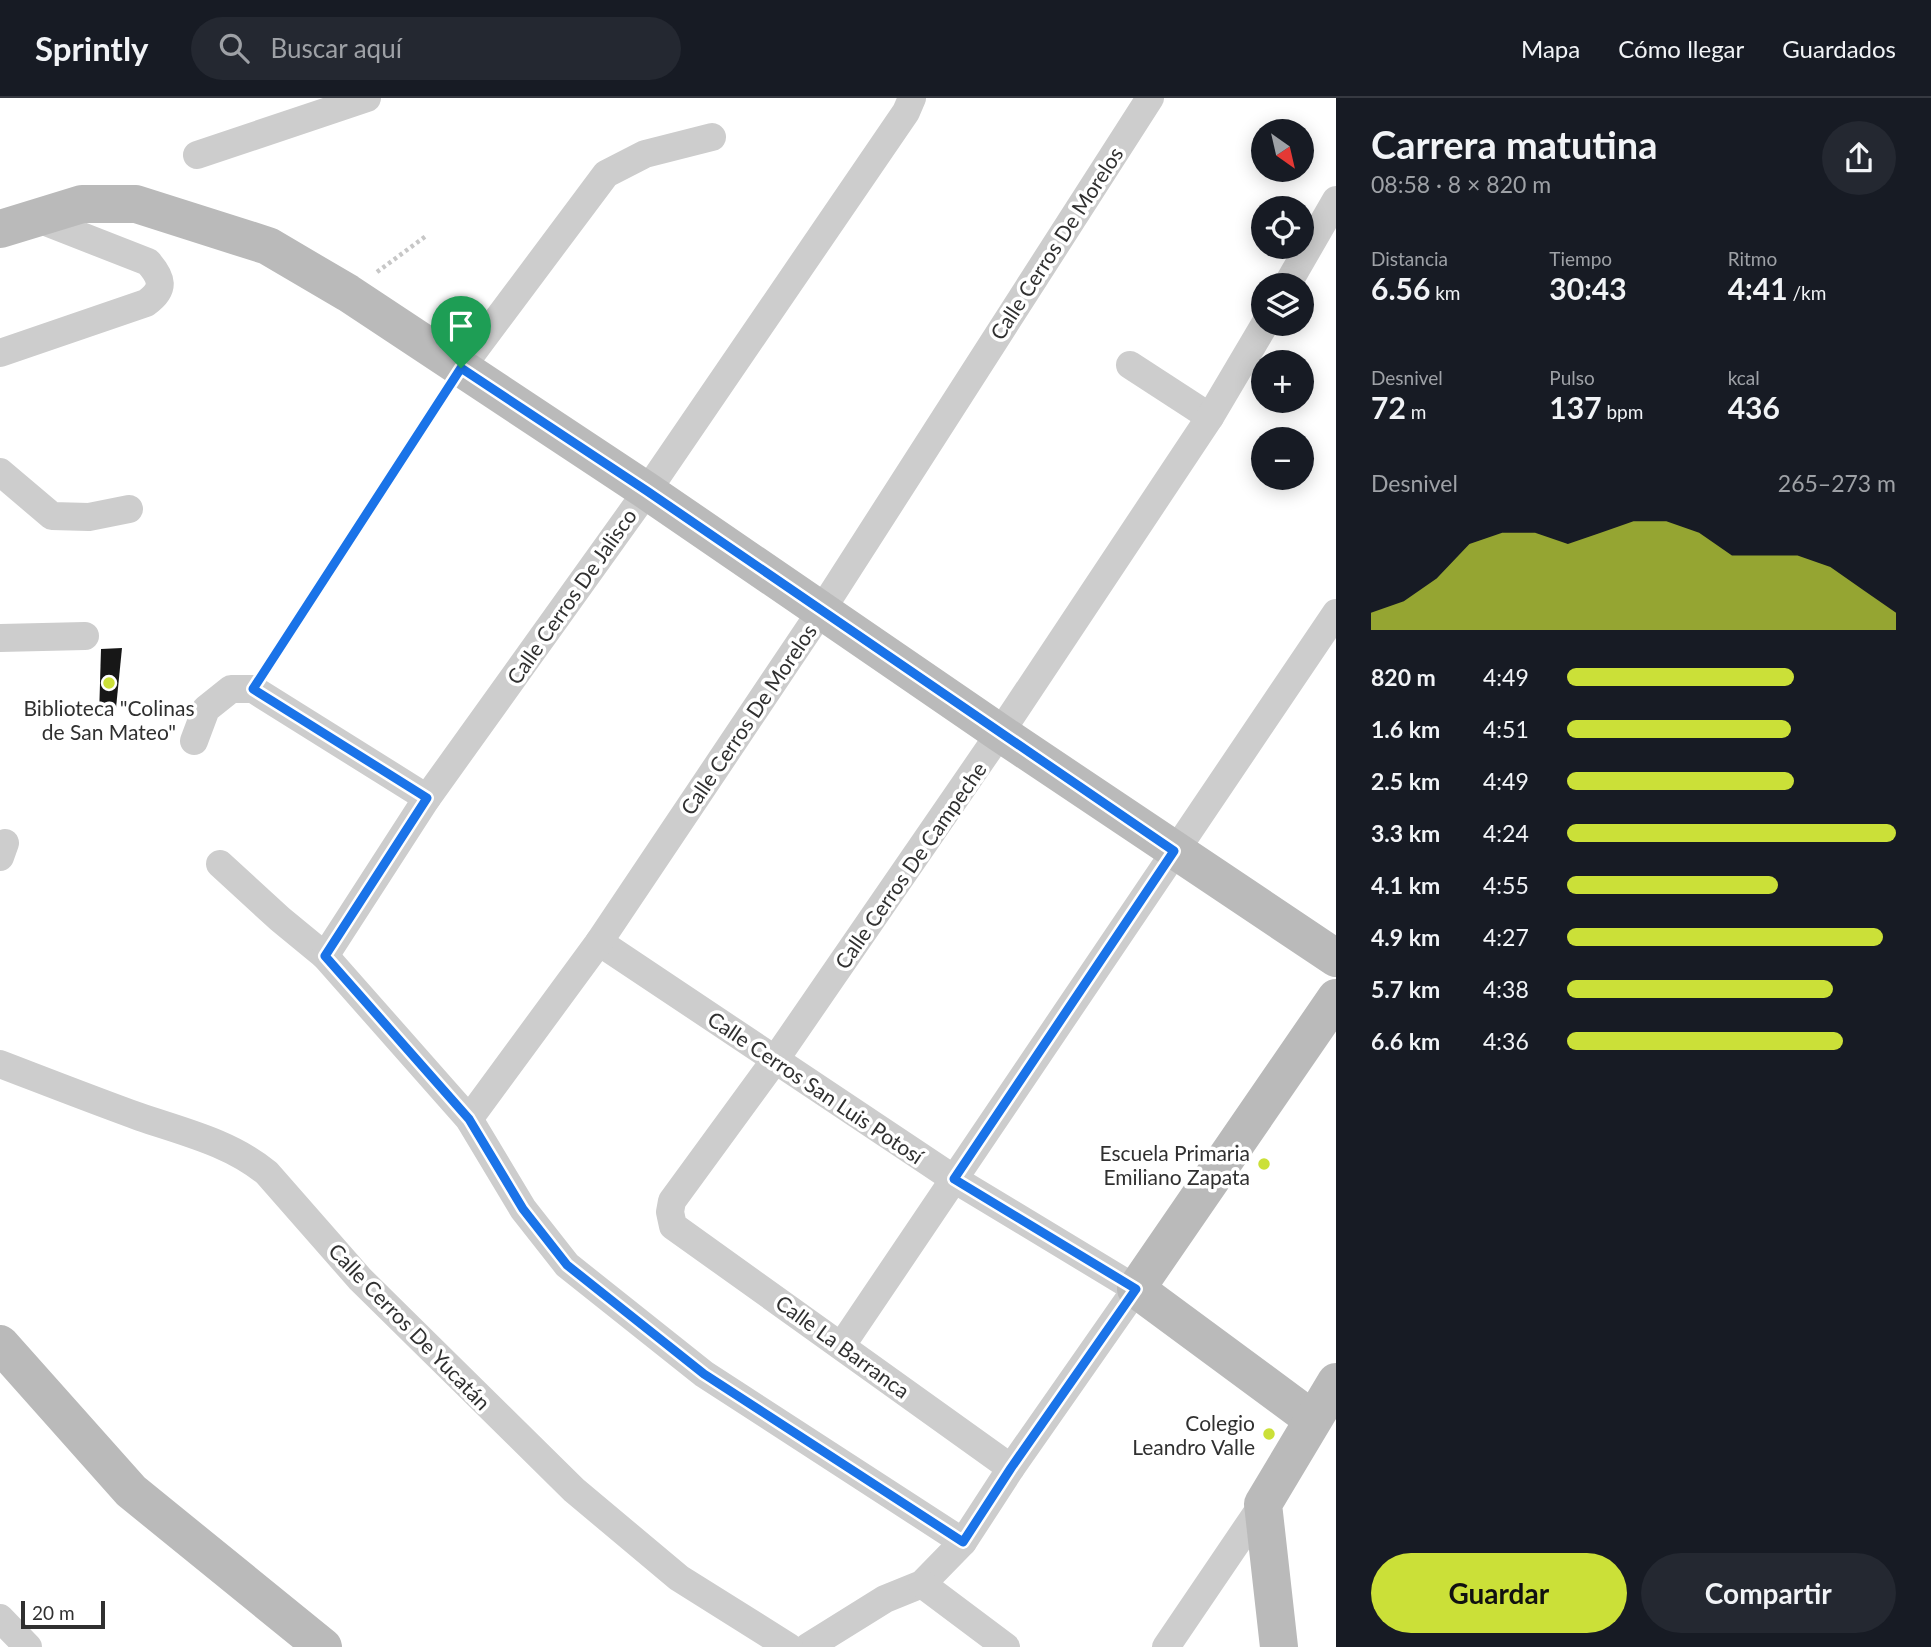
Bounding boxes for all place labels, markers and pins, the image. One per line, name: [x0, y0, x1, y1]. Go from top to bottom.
pin: [431, 296, 491, 368]
marker: Biblioteca "Colinas de San Mateo": [101, 675, 117, 691]
place label: Biblioteca "Colinas de San Mateo": [23, 695, 195, 744]
place label: Escuela Primaria Emiliano Zapata: [1099, 1140, 1250, 1189]
marker: Escuela Primaria Emiliano Zapata: [1256, 1156, 1272, 1172]
place label: Colegio Leandro Valle: [1132, 1410, 1255, 1459]
marker: Colegio Leandro Valle: [1261, 1426, 1277, 1442]

